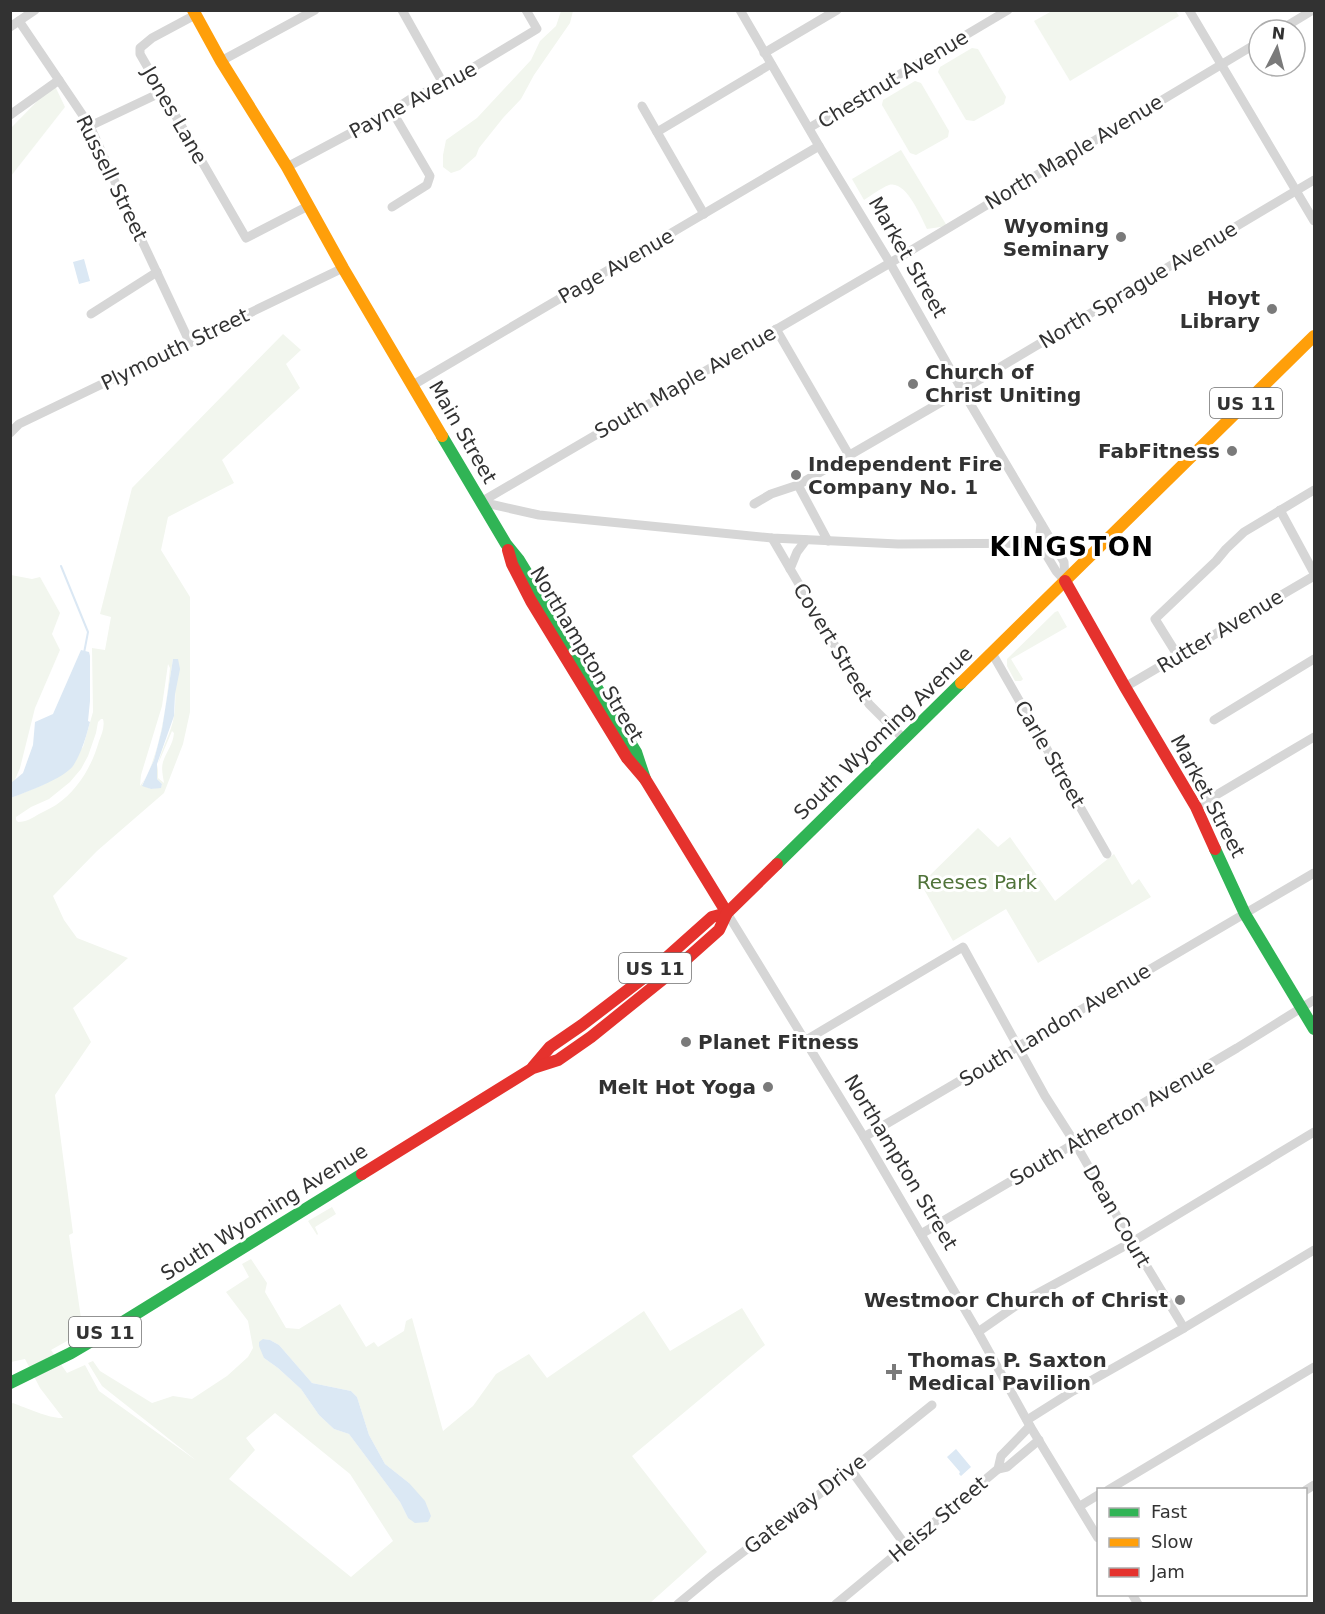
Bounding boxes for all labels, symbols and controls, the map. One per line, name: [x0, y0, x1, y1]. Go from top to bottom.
north arrow: [1247, 18, 1307, 78]
text: N: [1271, 23, 1286, 44]
street label: Chestnut Avenue: [813, 25, 973, 133]
street label: Payne Avenue: [345, 56, 481, 144]
street label: Jones Lane: [137, 60, 212, 168]
street label: North Maple Avenue: [981, 89, 1167, 215]
street label: Russell Street: [71, 111, 153, 245]
street label: Market Street: [864, 192, 952, 322]
place label: Wyoming Seminary: [1003, 214, 1109, 261]
street label: North Sprague Avenue: [1035, 216, 1241, 354]
street label: Page Avenue: [554, 223, 678, 309]
marker: Wyoming Seminary: [1114, 230, 1128, 244]
place label: Hoyt Library: [1180, 286, 1260, 333]
marker: Hoyt Library: [1265, 302, 1279, 316]
street label: Plymouth Street: [97, 303, 253, 395]
street label: South Maple Avenue: [590, 320, 780, 444]
place label: Church of Christ Uniting: [925, 360, 1081, 407]
street label: Main Street: [424, 376, 502, 488]
marker: Church of Christ Uniting: [906, 377, 920, 391]
road number: US 11: [1210, 388, 1282, 418]
place label: FabFitness: [1098, 439, 1220, 463]
marker: FabFitness: [1225, 444, 1239, 458]
place label: Independent Fire Company No. 1: [808, 452, 1002, 499]
marker: Independent Fire Company No. 1: [789, 468, 803, 482]
district label: KINGSTON: [989, 532, 1155, 562]
street label: Northampton Street: [525, 562, 649, 746]
street label: Covert Street: [788, 579, 878, 706]
street label: Rutter Avenue: [1153, 584, 1287, 678]
street label: South Wyoming Avenue: [789, 641, 977, 825]
street label: Carle Street: [1010, 696, 1090, 812]
street label: Market Street: [1166, 730, 1251, 862]
park label: Reeses Park: [917, 870, 1038, 894]
road number: US 11: [619, 953, 691, 983]
street label: South Landon Avenue: [955, 958, 1155, 1092]
place label: Planet Fitness: [698, 1030, 859, 1054]
marker: Planet Fitness: [679, 1035, 693, 1049]
street label: South Atherton Avenue: [1005, 1054, 1219, 1190]
street label: Northampton Street: [839, 1070, 963, 1254]
place label: Melt Hot Yoga: [598, 1075, 756, 1099]
marker: Melt Hot Yoga: [761, 1080, 775, 1094]
street label: South Wyoming Avenue: [156, 1138, 372, 1286]
street label: Dean Court: [1078, 1161, 1156, 1271]
place label: Westmoor Church of Christ: [864, 1288, 1168, 1312]
marker: Westmoor Church of Christ: [1173, 1293, 1187, 1307]
road number: US 11: [69, 1317, 141, 1347]
place label: Thomas P. Saxton Medical Pavilion: [908, 1348, 1107, 1395]
marker: Thomas P. Saxton Medical Pavilion: [885, 1363, 903, 1381]
street label: Gateway Drive: [739, 1449, 871, 1559]
street label: Heisz Street: [884, 1471, 992, 1567]
legend: [1097, 1488, 1307, 1596]
text: Fast: [1151, 1501, 1187, 1522]
text: Slow: [1151, 1531, 1193, 1552]
text: Jam: [1150, 1561, 1185, 1582]

